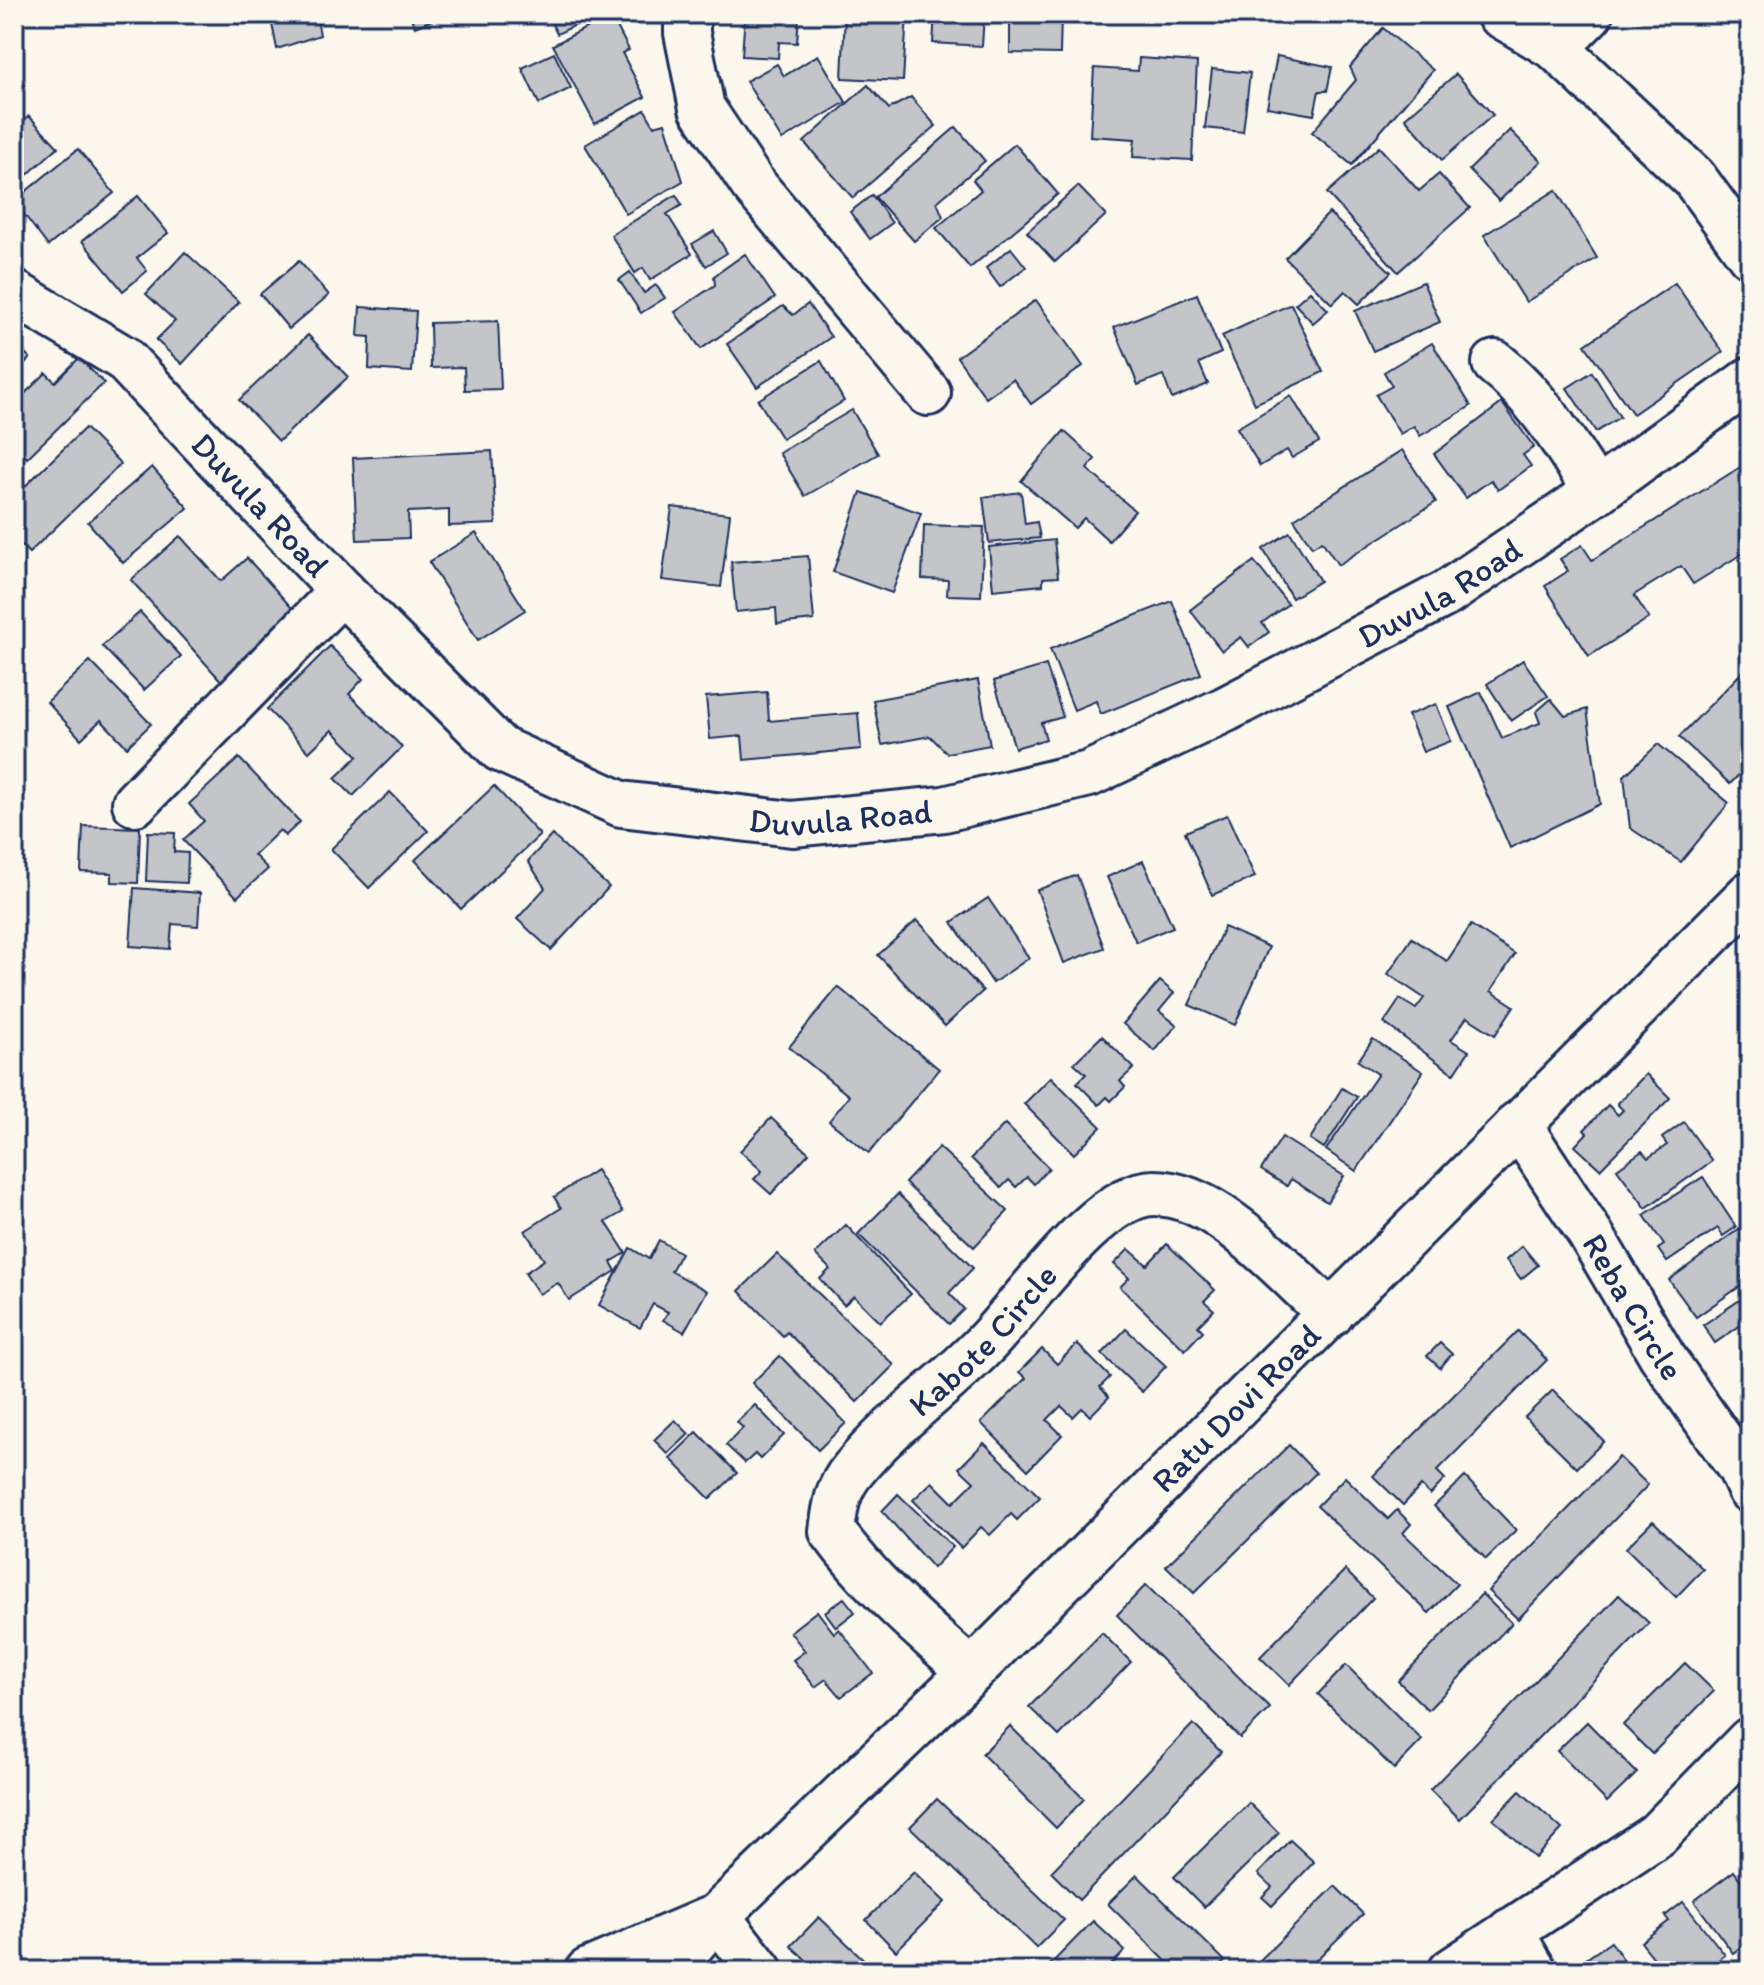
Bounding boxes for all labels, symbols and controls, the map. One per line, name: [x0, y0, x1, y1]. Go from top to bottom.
street label: Duvula Road: [183, 424, 338, 586]
street label: Duvula Road: [1351, 528, 1530, 657]
street label: Duvula Road: [747, 790, 934, 845]
street label: Reba Circle: [1574, 1226, 1693, 1388]
street label: Kabote Circle: [900, 1255, 1066, 1425]
street label: Ratu Dovi Road: [1143, 1315, 1330, 1501]

